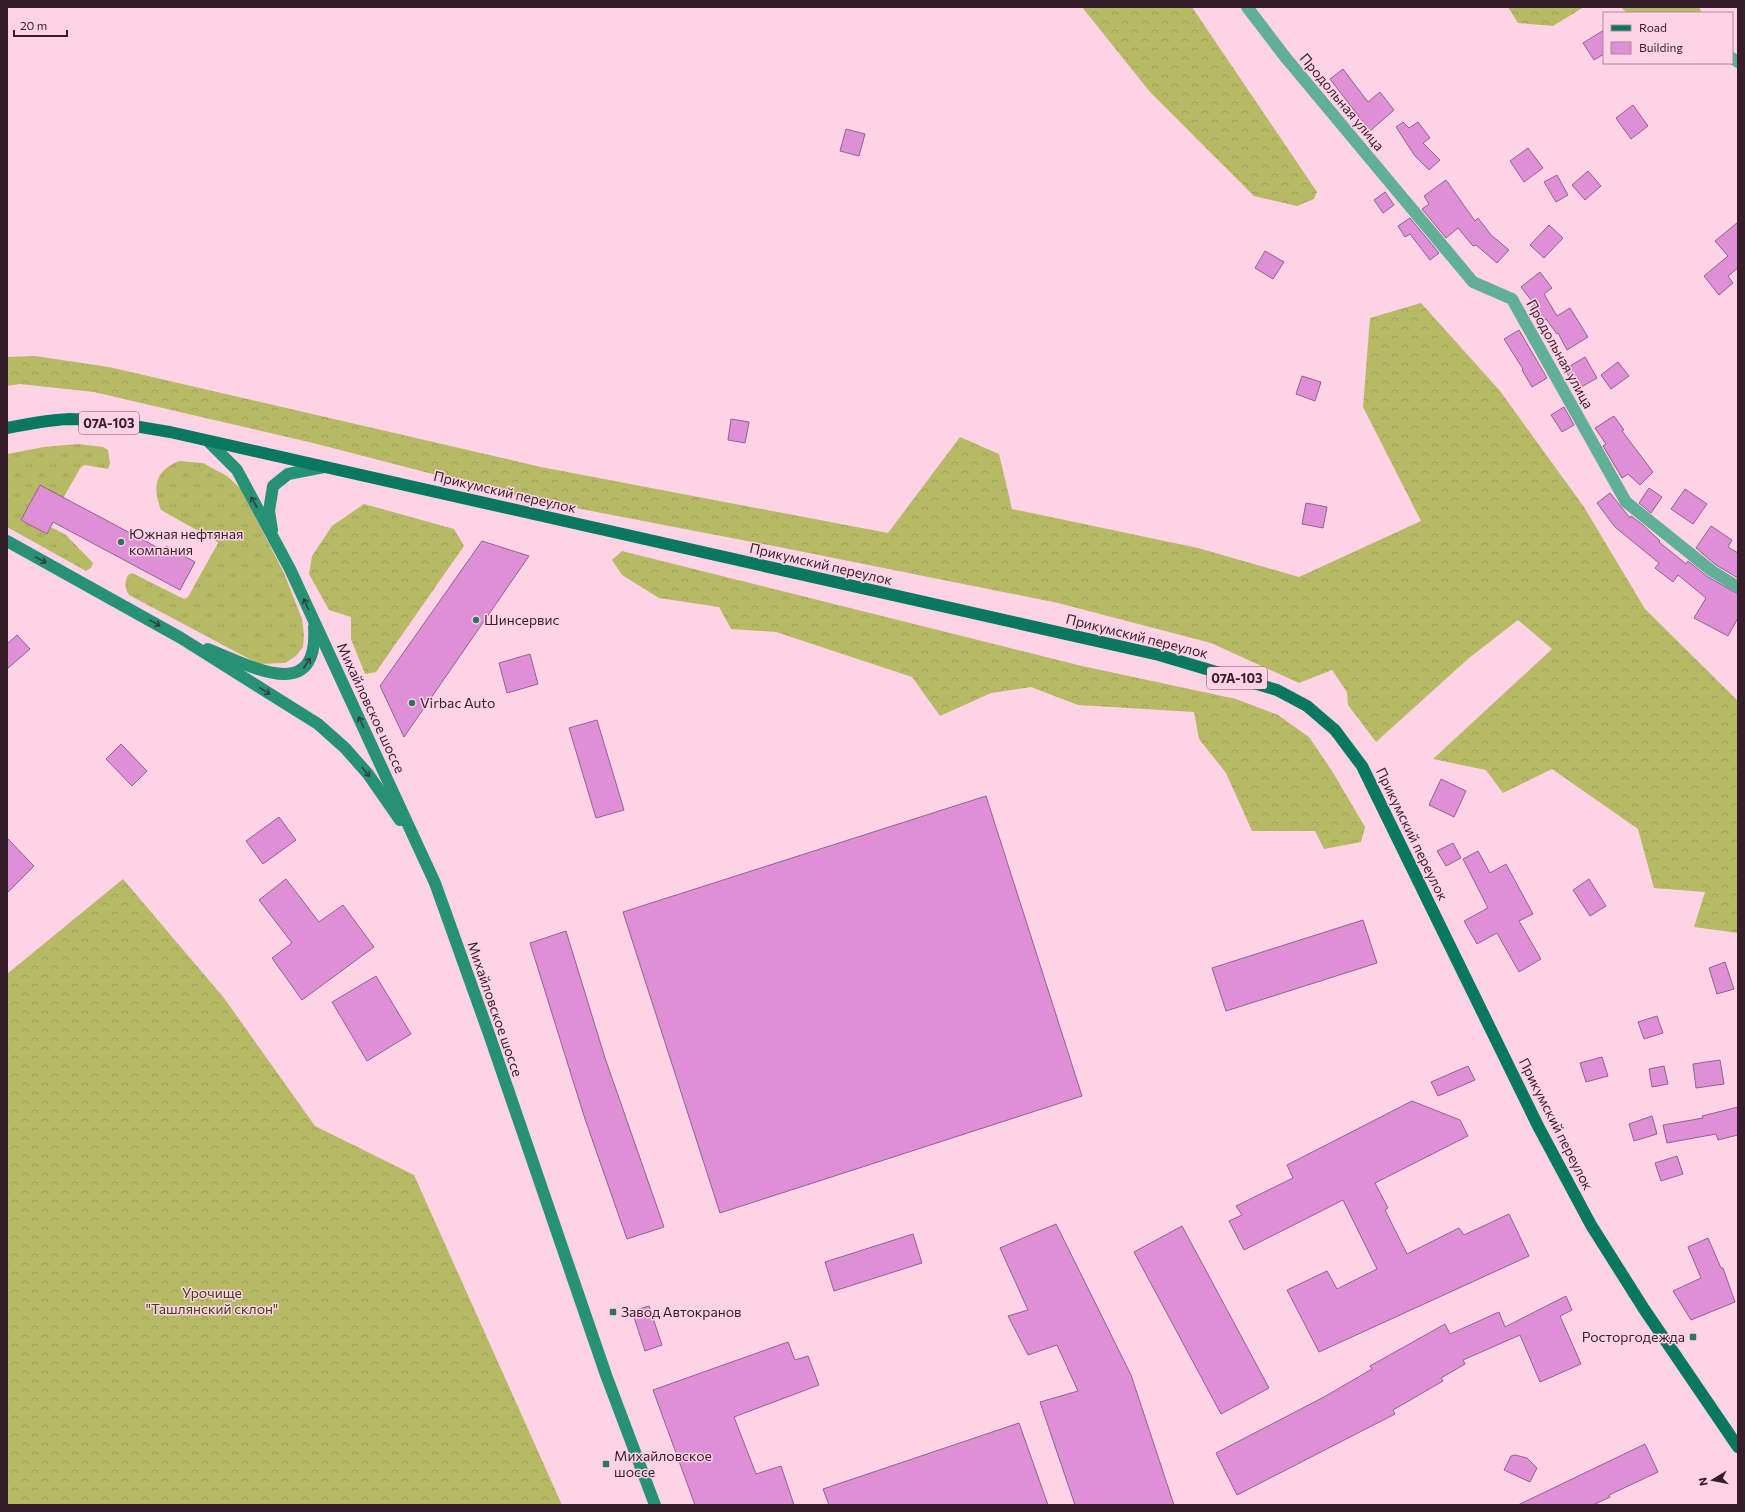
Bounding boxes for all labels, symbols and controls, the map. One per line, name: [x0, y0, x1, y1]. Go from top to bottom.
scale bar: [14, 12, 67, 38]
legend: [1603, 12, 1733, 64]
text: 20 m: [20, 18, 47, 32]
text: Road: [1639, 20, 1667, 34]
text: Building: [1639, 40, 1683, 54]
street label: Продольная улица: [1297, 49, 1388, 154]
street label: Продольная улица: [1523, 296, 1597, 411]
road number: 07А-103: [79, 412, 139, 434]
street label: Прикумский переулок: [432, 467, 579, 516]
one-way arrow: [250, 496, 258, 508]
place label: Южная нефтяная компания: [129, 525, 243, 558]
marker: Южная нефтяная компания: [116, 537, 126, 547]
street label: Прикумский переулок: [748, 539, 895, 588]
one-way arrow: [35, 556, 47, 564]
one-way arrow: [302, 598, 309, 610]
street label: Прикумский переулок: [1064, 610, 1210, 662]
place label: Шинсервис: [484, 611, 560, 628]
marker: Шинсервис: [471, 615, 481, 625]
one-way arrow: [149, 620, 161, 628]
street label: Михайловское шоссе: [334, 640, 409, 776]
one-way arrow: [303, 658, 311, 669]
road number: 07А-103: [1207, 667, 1267, 689]
one-way arrow: [259, 687, 270, 695]
place label: Virbac Auto: [420, 694, 495, 711]
marker: Virbac Auto: [407, 698, 417, 708]
one-way arrow: [356, 716, 364, 728]
street label: Прикумский переулок: [1373, 764, 1452, 904]
one-way arrow: [361, 767, 370, 777]
street label: Михайловское шоссе: [464, 939, 527, 1079]
street label: Прикумский переулок: [1516, 1055, 1597, 1193]
park label: Урочище "Ташлянский склон": [146, 1284, 278, 1317]
place label: Завод Автокранов: [621, 1303, 741, 1320]
marker: Завод Автокранов: [608, 1307, 618, 1317]
place label: Росторгодежда: [1582, 1328, 1685, 1345]
marker: Росторгодежда: [1688, 1332, 1698, 1342]
place label: Михайловское шоссе: [614, 1447, 712, 1480]
marker: Михайловское шоссе: [601, 1459, 611, 1469]
north arrow: [1693, 1460, 1733, 1500]
text: N: [1696, 1477, 1710, 1487]

